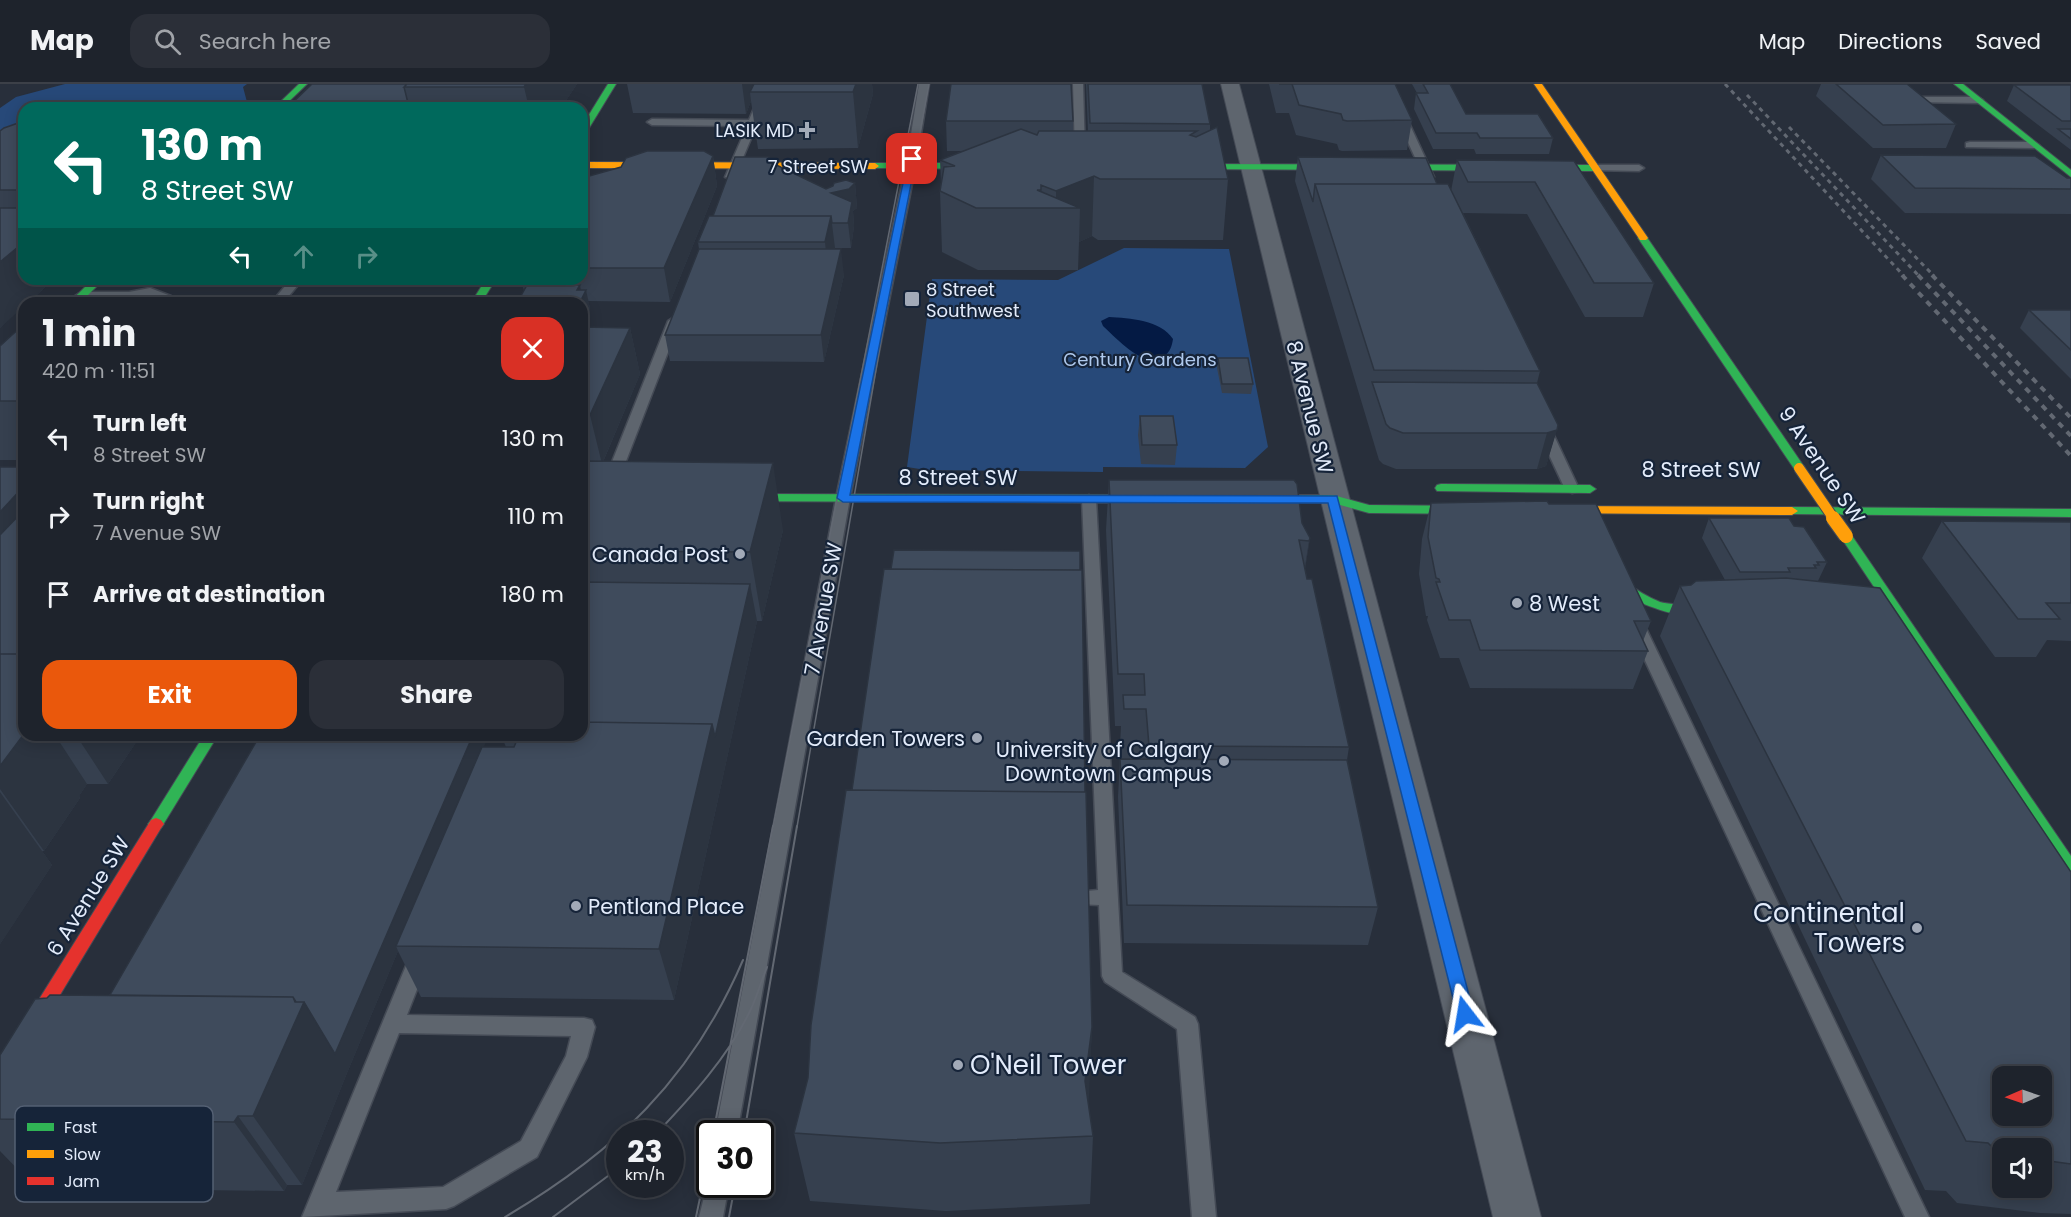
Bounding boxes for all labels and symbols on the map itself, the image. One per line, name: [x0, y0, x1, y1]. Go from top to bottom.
place label: LASIK MD: [715, 118, 794, 143]
marker: LASIK MD: [798, 121, 816, 139]
pin: [886, 133, 937, 184]
street label: 7 Street SW: [768, 154, 869, 179]
place label: 8 Street Southwest: [926, 277, 1020, 323]
marker: 8 Street Southwest: [903, 290, 921, 308]
street label: 8 Avenue SW: [1279, 337, 1341, 477]
park label: Century Gardens: [1063, 347, 1217, 372]
street label: 9 Avenue SW: [1772, 400, 1872, 530]
street label: 8 Street SW: [1642, 455, 1761, 484]
street label: 8 Street SW: [899, 463, 1018, 492]
place label: Canada Post: [592, 540, 728, 569]
street label: 7 Avenue SW: [797, 540, 849, 678]
marker: Canada Post: [733, 547, 747, 561]
place label: 8 West: [1529, 589, 1600, 618]
marker: 8 West: [1510, 596, 1524, 610]
place label: Garden Towers: [807, 724, 965, 753]
marker: Garden Towers: [970, 731, 984, 745]
place label: University of Calgary Downtown Campus: [996, 735, 1212, 788]
marker: University of Calgary Downtown Campus: [1217, 754, 1231, 768]
street label: 6 Avenue SW: [40, 830, 137, 961]
place label: Pentland Place: [588, 892, 744, 921]
place label: Continental Towers: [1753, 895, 1905, 961]
marker: Pentland Place: [569, 899, 583, 913]
marker: Continental Towers: [1910, 921, 1924, 935]
position arrow: [1433, 982, 1497, 1046]
place label: O'Neil Tower: [970, 1047, 1127, 1083]
marker: O'Neil Tower: [951, 1058, 965, 1072]
north arrow: [1992, 1066, 2052, 1126]
legend: [15, 1106, 213, 1202]
text: Fast: [64, 1116, 97, 1139]
speed limit sign: 30: [696, 1120, 774, 1198]
text: Slow: [64, 1143, 101, 1166]
text: Jam: [64, 1170, 100, 1193]

